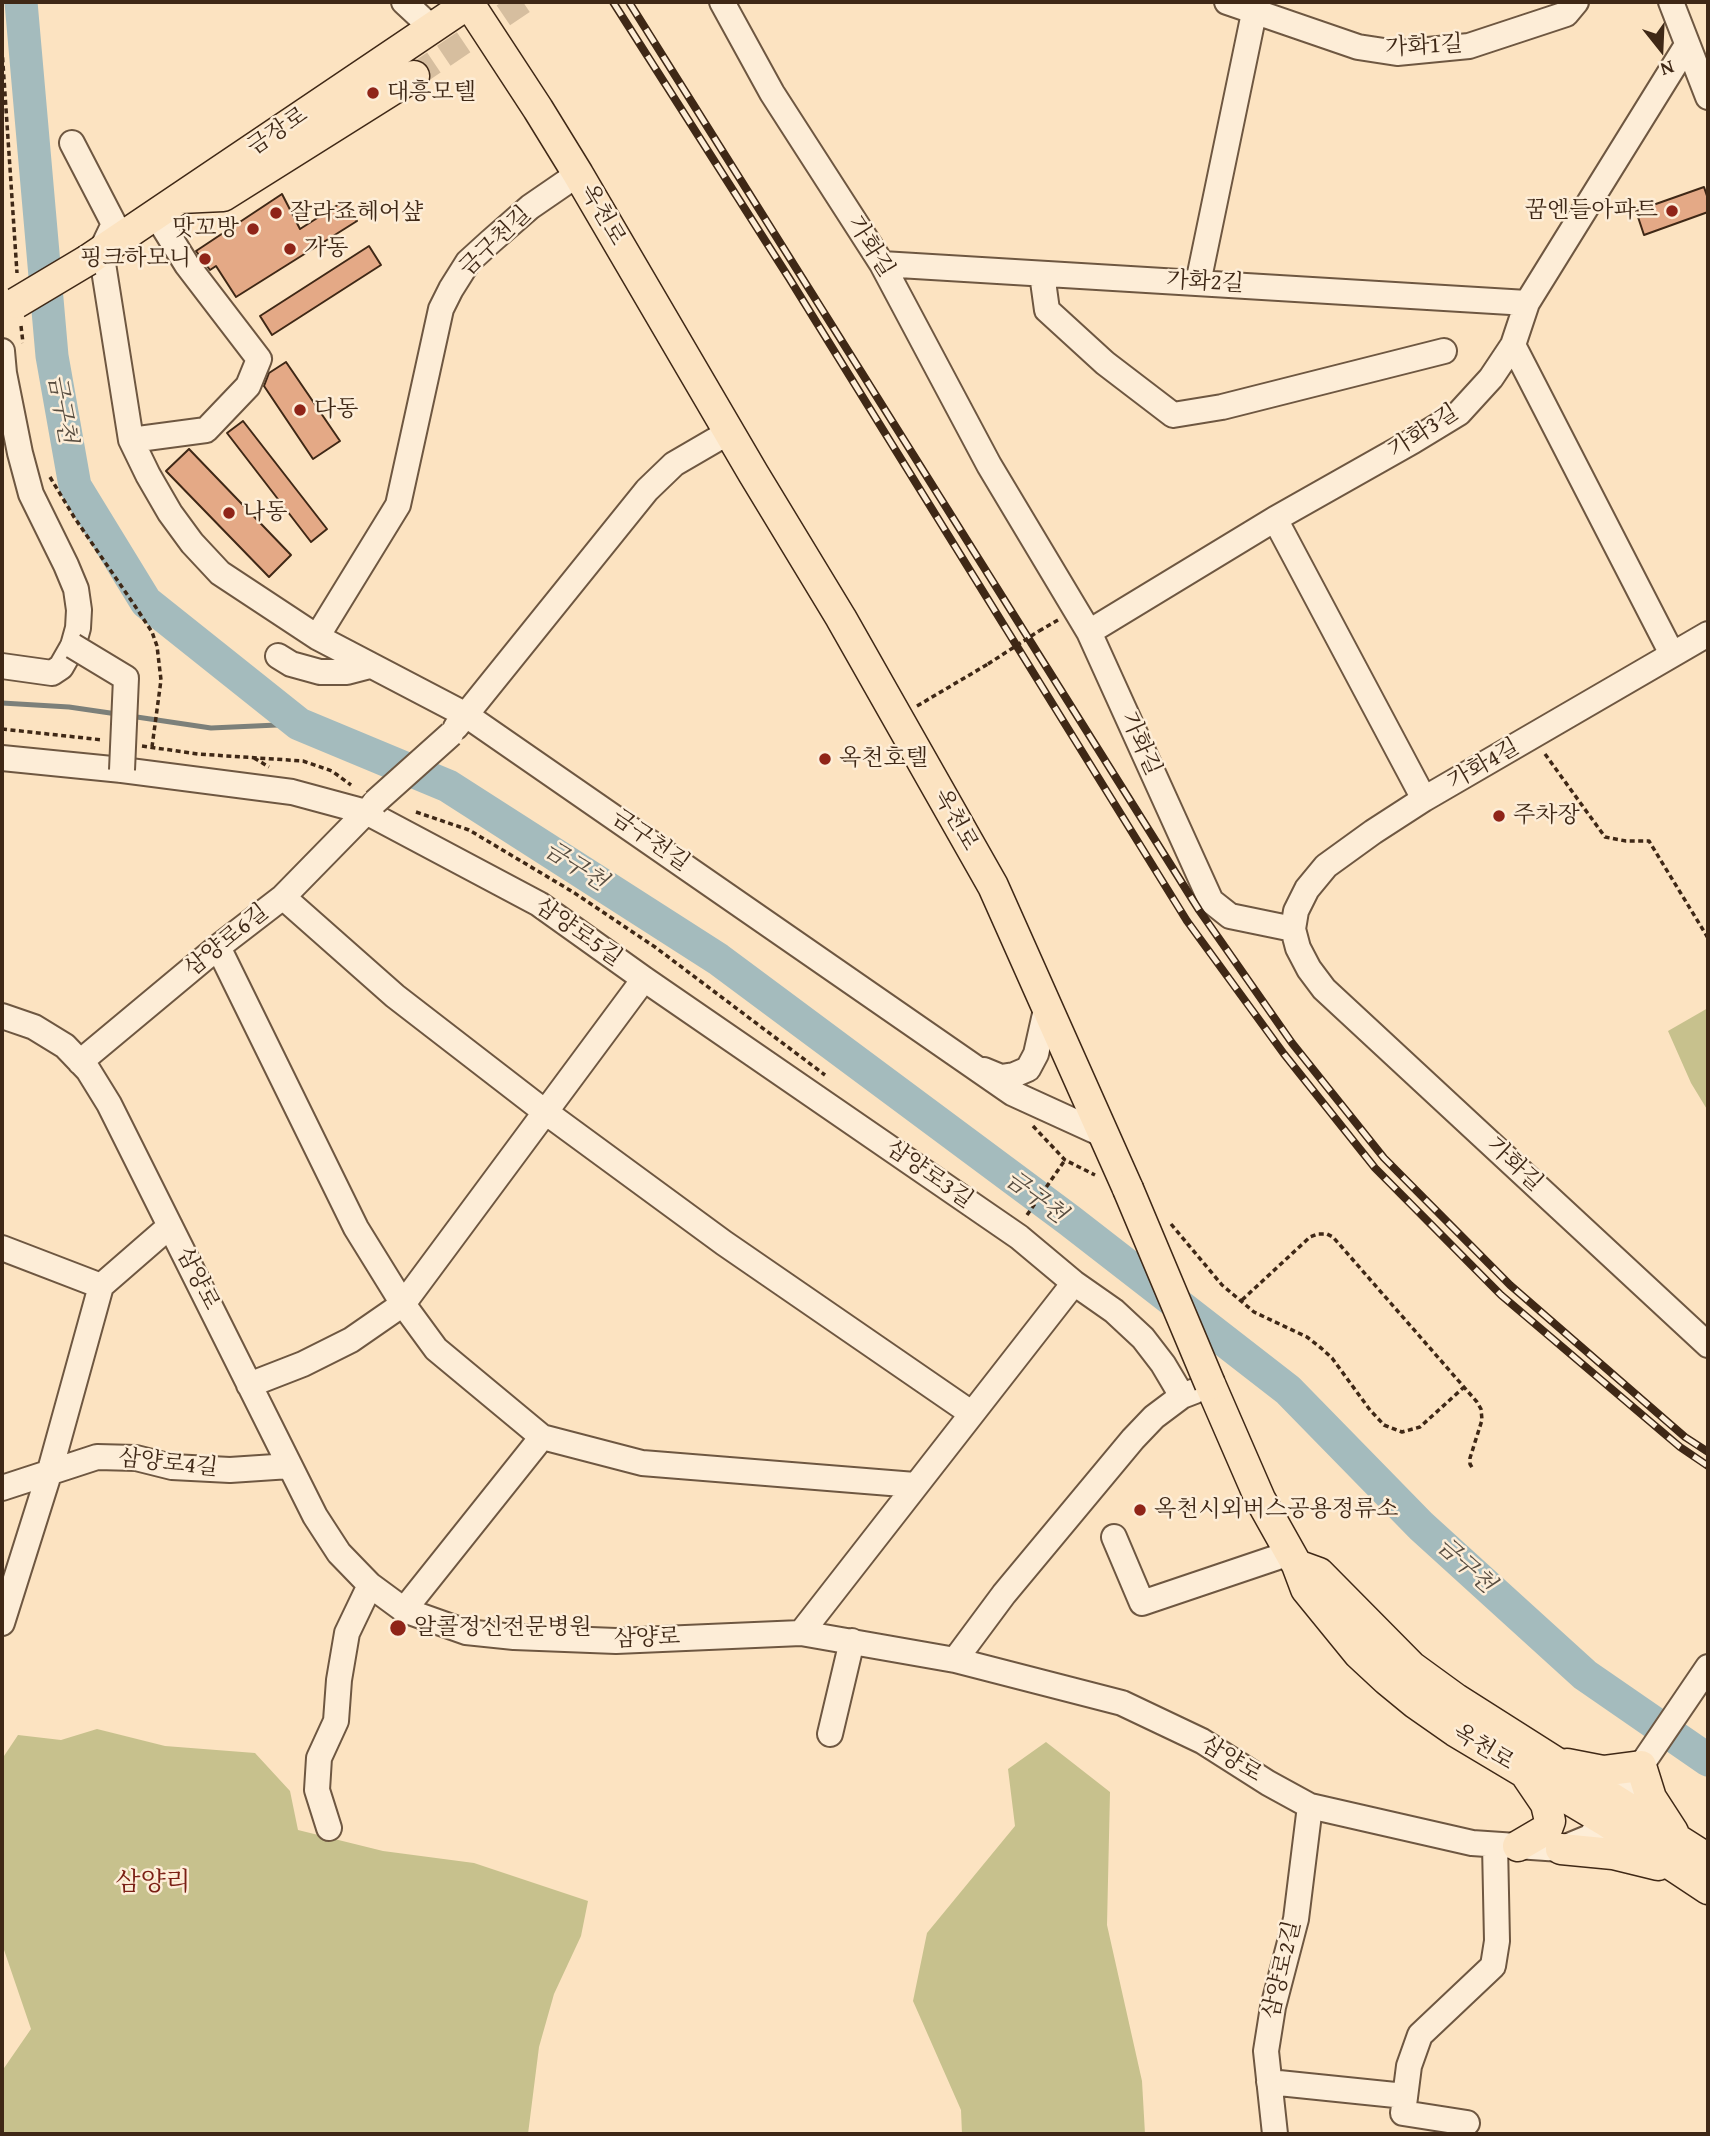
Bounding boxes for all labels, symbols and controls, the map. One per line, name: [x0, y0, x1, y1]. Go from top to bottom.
north arrow: [1626, 14, 1696, 84]
street label: 가화1길: [1384, 31, 1464, 63]
text: N: [1657, 54, 1678, 84]
place label: 대흥모텔: [387, 79, 476, 107]
marker: 대흥모텔: [365, 85, 381, 101]
street label: 금장로: [243, 102, 313, 162]
street label: 옥천로: [573, 179, 631, 251]
place label: 꿈엔들아파트: [1525, 197, 1658, 225]
place label: 잘라죠헤어샾: [290, 199, 423, 227]
street label: 금구천길: [454, 201, 538, 283]
marker: 꿈엔들아파트: [1664, 203, 1680, 219]
marker: 잘라죠헤어샾: [268, 205, 284, 221]
street label: 가화길: [841, 211, 899, 283]
place label: 맛꼬방: [172, 215, 239, 243]
marker: 맛꼬방: [245, 221, 261, 237]
place label: 가동: [304, 235, 348, 263]
marker: 가동: [282, 241, 298, 257]
place label: 핑크하모니: [80, 245, 191, 273]
marker: 핑크하모니: [197, 251, 213, 267]
street label: 가화2길: [1165, 267, 1245, 299]
water label: 금구천: [41, 372, 81, 446]
place label: 다동: [314, 396, 358, 424]
street label: 가화3길: [1384, 399, 1464, 465]
marker: 다동: [292, 402, 308, 418]
place label: 나동: [243, 499, 287, 527]
marker: 나동: [221, 505, 237, 521]
street label: 가화길: [1114, 708, 1166, 780]
street label: 가화4길: [1443, 734, 1525, 796]
place label: 옥천호텔: [839, 745, 928, 773]
marker: 옥천호텔: [817, 751, 833, 767]
street label: 옥천로: [927, 784, 983, 856]
place label: 주차장: [1513, 802, 1580, 830]
street label: 금구천길: [606, 804, 694, 878]
marker: 주차장: [1491, 808, 1507, 824]
water label: 금구천: [538, 836, 612, 898]
street label: 삼양로5길: [529, 893, 627, 973]
street label: 삼양로6길: [179, 899, 275, 983]
street label: 가화길: [1480, 1132, 1548, 1198]
street label: 삼양로3길: [880, 1135, 978, 1215]
water label: 금구천: [999, 1166, 1071, 1230]
street label: 삼양로: [170, 1243, 224, 1315]
street label: 삼양로4길: [117, 1445, 219, 1483]
place label: 옥천시외버스공용정류소: [1154, 1496, 1398, 1524]
marker: 옥천시외버스공용정류소: [1132, 1502, 1148, 1518]
water label: 금구천: [1430, 1532, 1500, 1600]
place label: 알콜정신전문병원: [414, 1614, 592, 1642]
marker: 알콜정신전문병원: [388, 1618, 408, 1638]
street label: 삼양로: [613, 1624, 681, 1654]
street label: 옥천로: [1447, 1719, 1519, 1777]
street label: 삼양로: [1195, 1731, 1267, 1789]
district label: 삼양리: [115, 1867, 191, 1899]
street label: 삼양로2길: [1258, 1918, 1308, 2022]

